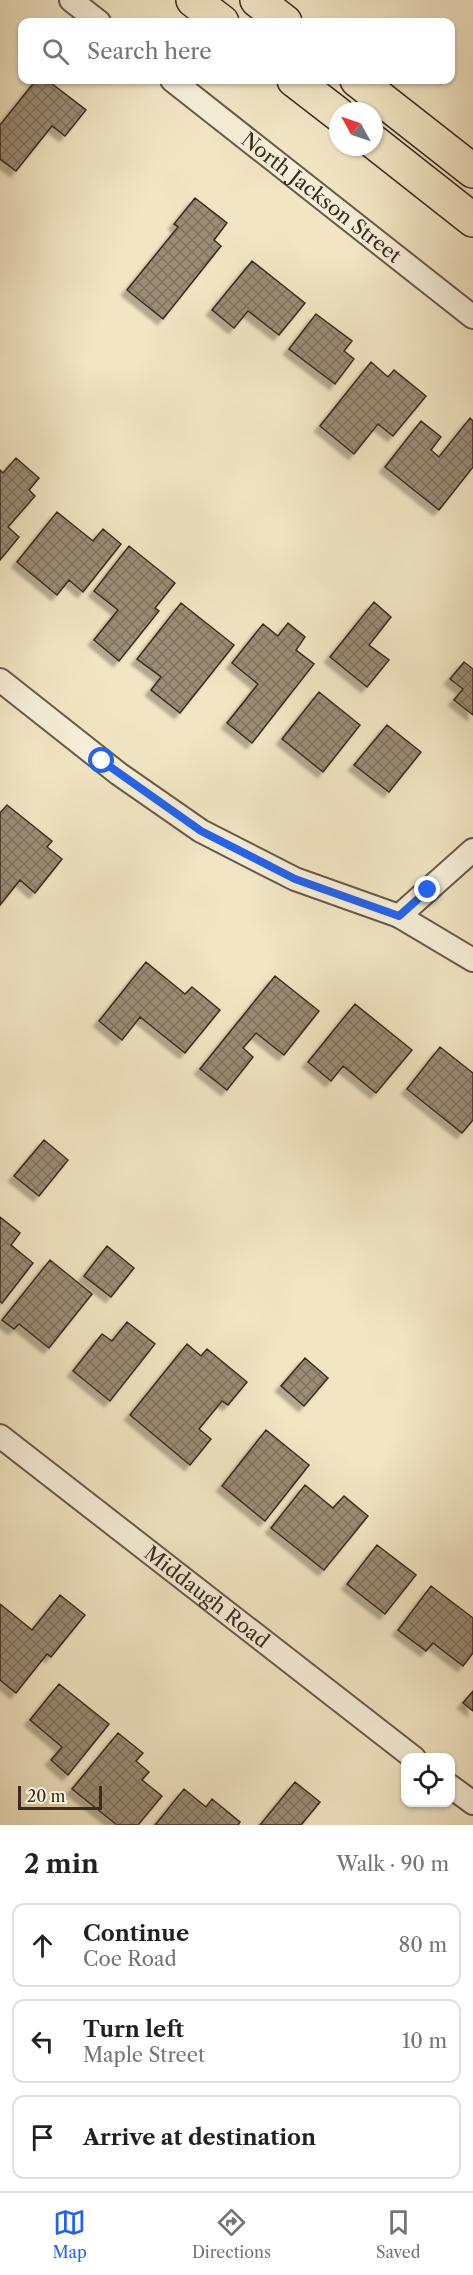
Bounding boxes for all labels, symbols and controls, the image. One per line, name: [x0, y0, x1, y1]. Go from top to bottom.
search box: [18, 18, 455, 84]
icon: search: [39, 35, 72, 68]
text: Search here: [87, 38, 212, 65]
north arrow: [329, 102, 383, 156]
street label: North Jackson Street: [237, 127, 406, 268]
route start: [88, 747, 114, 773]
route end: [414, 876, 440, 902]
street label: Middaugh Road: [140, 1541, 274, 1653]
map controls: [401, 1753, 455, 1807]
button: locate: [401, 1753, 455, 1807]
scale bar: [18, 1783, 102, 1810]
text: 20 m: [27, 1786, 66, 1806]
text: 2 min: [24, 1848, 99, 1880]
text: Walk · 90 m: [337, 1852, 449, 1876]
text: Continue: [83, 1920, 189, 1947]
icon: ahead: [26, 1929, 59, 1962]
text: 80 m: [399, 1933, 447, 1957]
text: Coe Road: [83, 1947, 177, 1971]
text: Turn left: [83, 2016, 184, 2043]
icon: left: [26, 2025, 59, 2058]
text: 10 m: [402, 2029, 447, 2053]
text: Maple Street: [83, 2043, 205, 2067]
icon: arrive: [26, 2121, 59, 2154]
text: Arrive at destination: [83, 2124, 316, 2151]
tab: Map: [53, 2206, 87, 2262]
tab: Directions: [192, 2206, 271, 2262]
tab: Saved: [376, 2206, 420, 2262]

